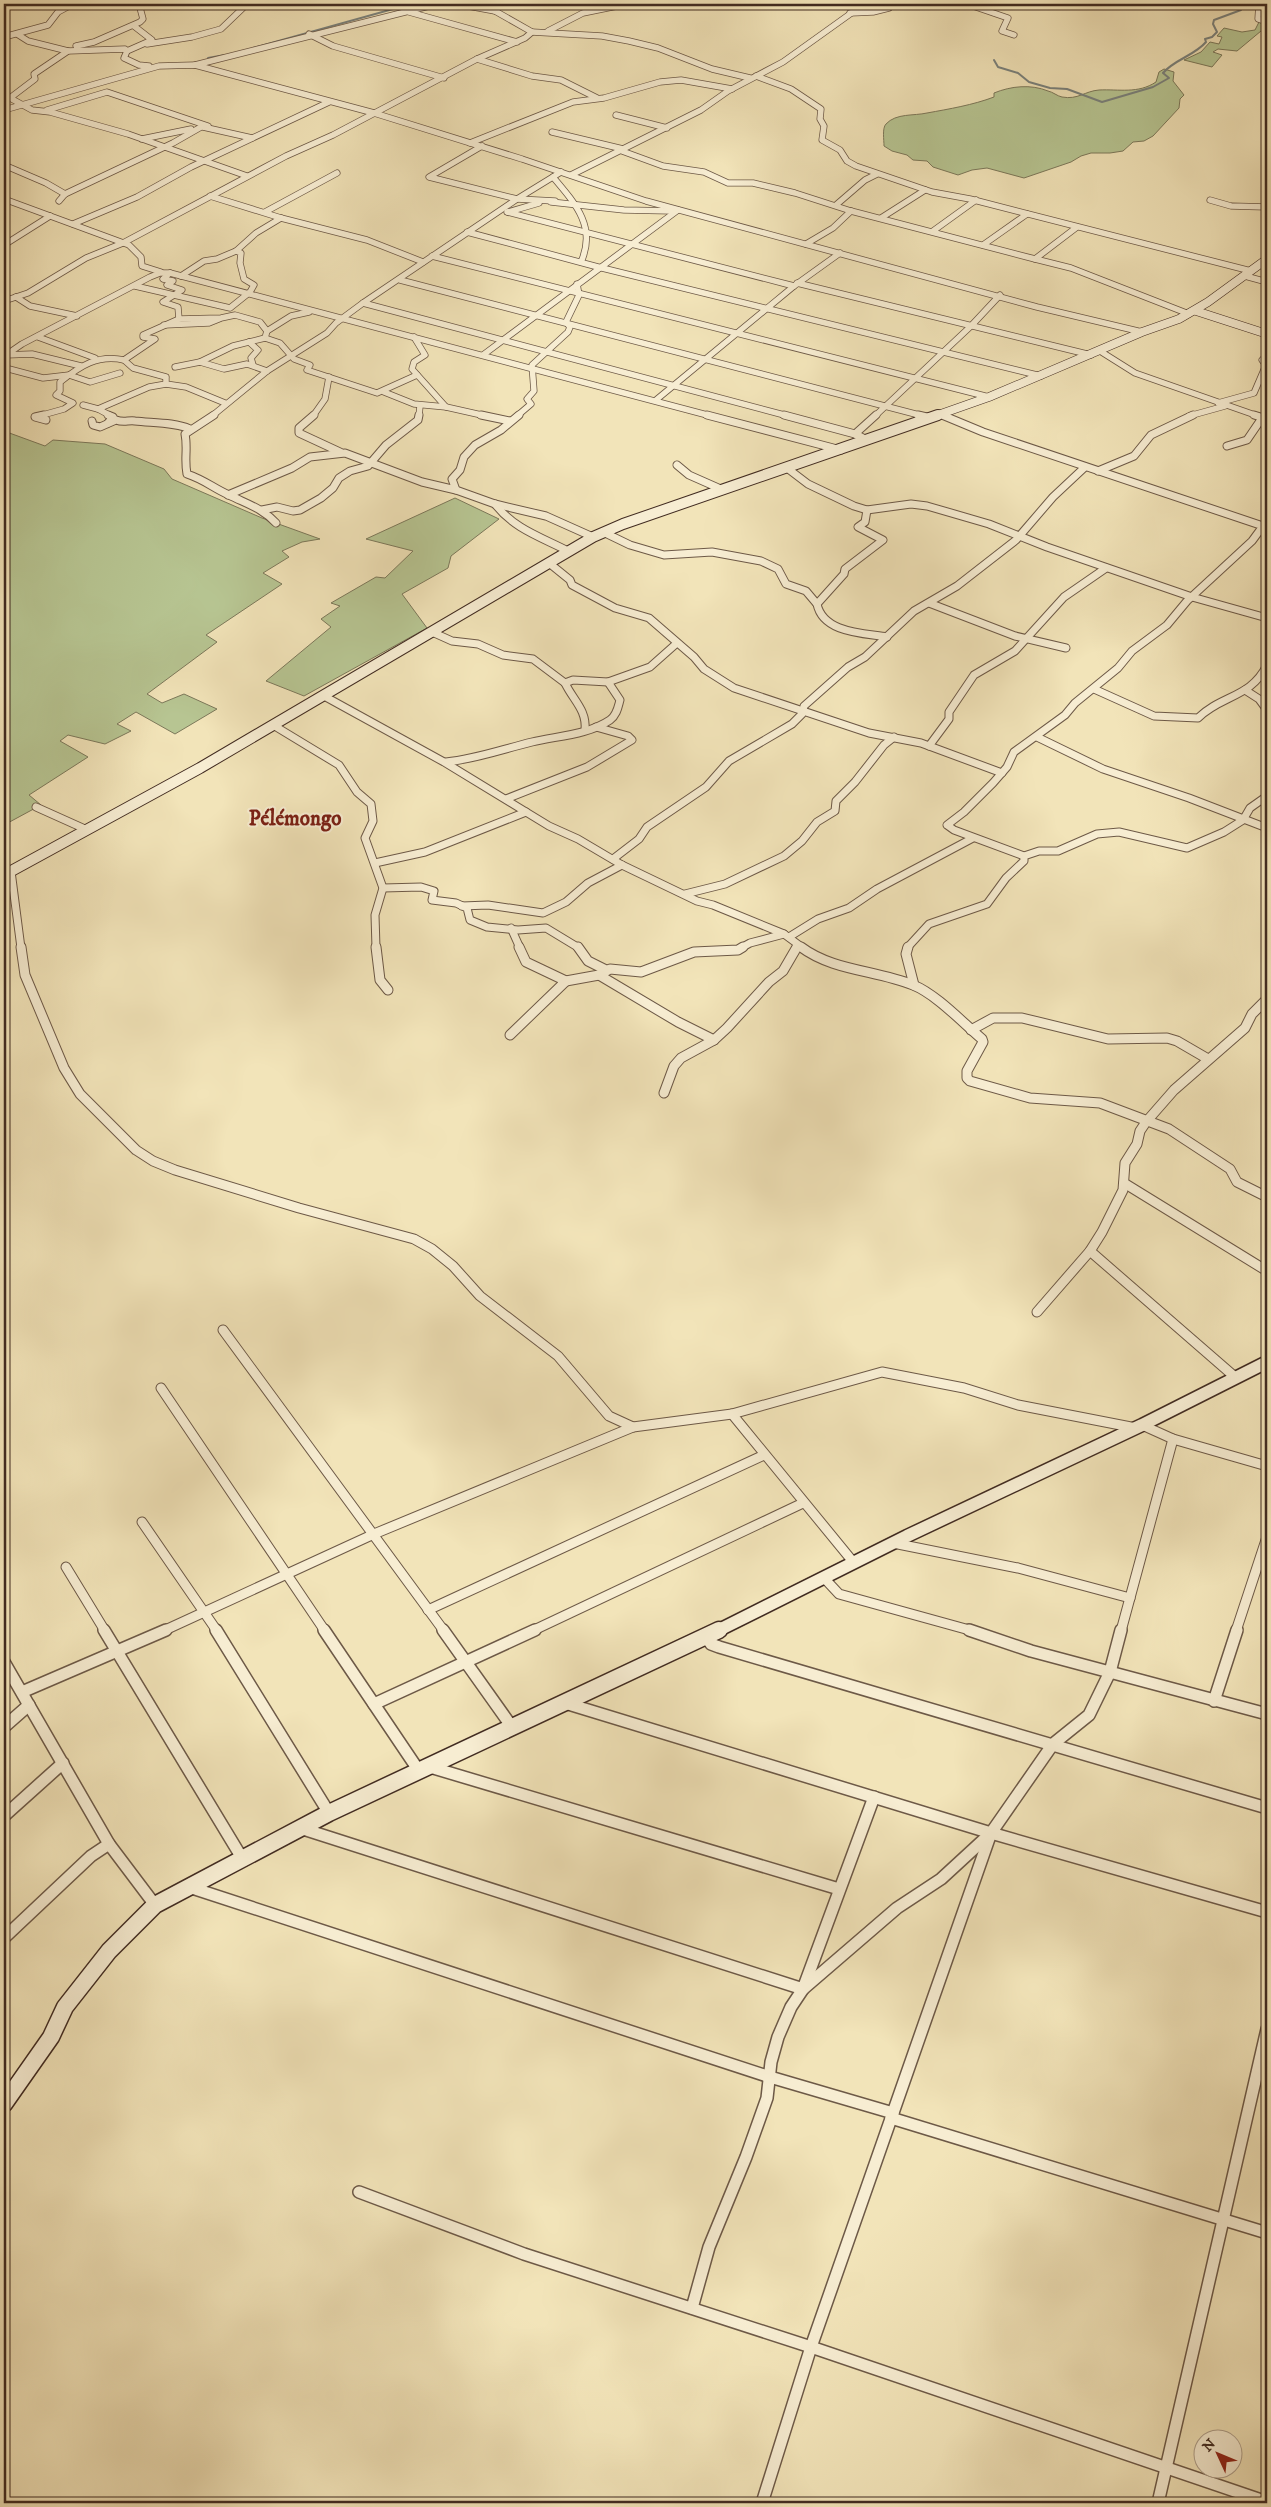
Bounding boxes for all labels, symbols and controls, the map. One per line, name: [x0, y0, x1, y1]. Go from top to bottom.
district label: Pélémongo: [249, 806, 341, 832]
north arrow: [1194, 2430, 1244, 2480]
text: N: [1199, 2435, 1220, 2456]

